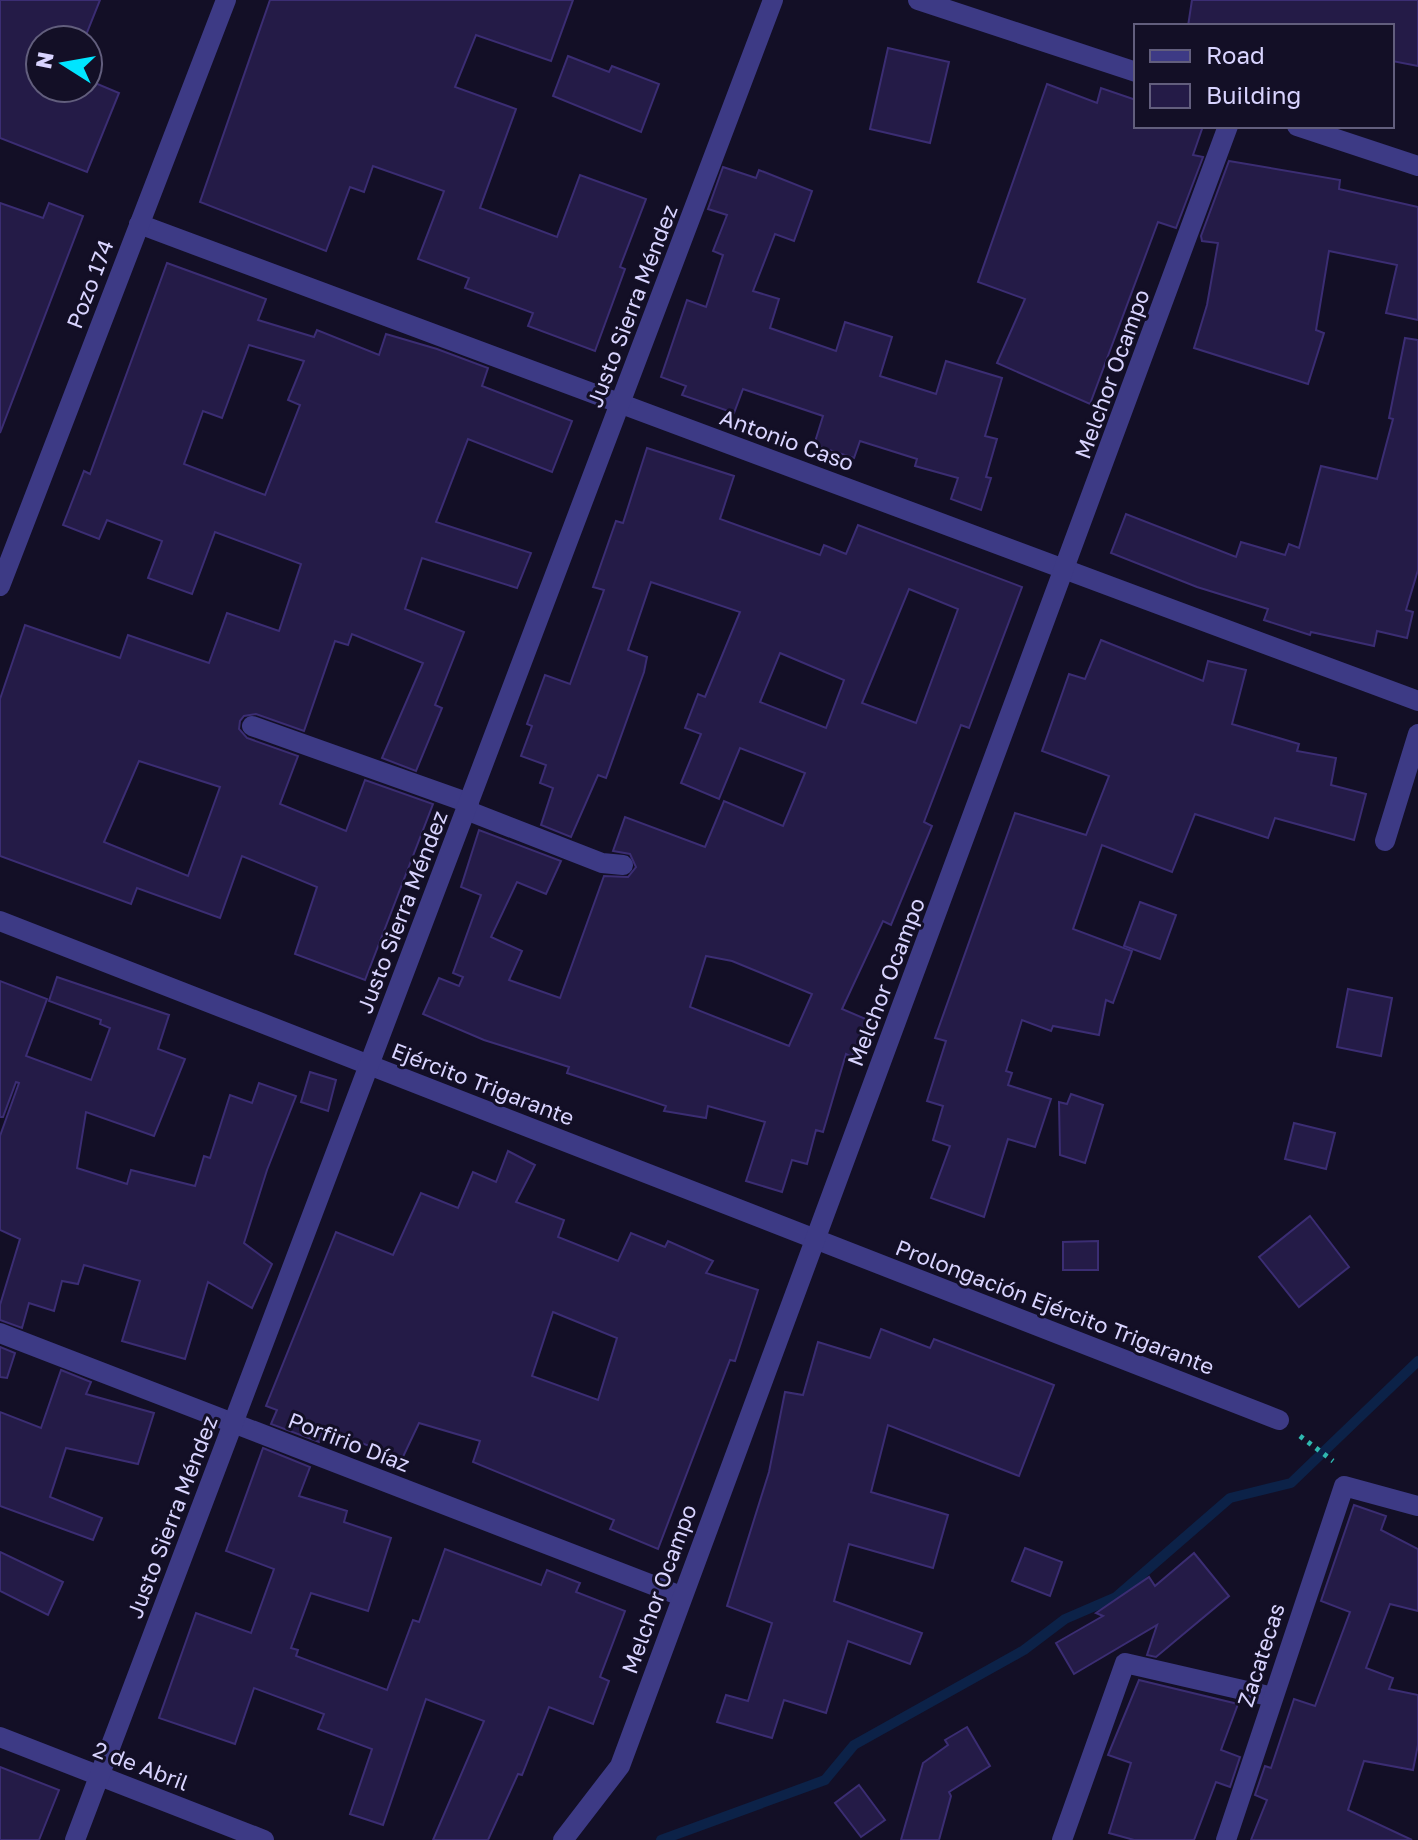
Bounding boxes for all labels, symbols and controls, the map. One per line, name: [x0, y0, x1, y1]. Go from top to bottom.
north arrow: [24, 24, 104, 104]
legend: [1134, 24, 1394, 128]
text: Road: [1206, 40, 1265, 69]
text: N: [29, 49, 59, 71]
text: Building: [1206, 80, 1301, 109]
street label: Justo Sierra Méndez: [580, 201, 683, 411]
street label: Pozo 174: [60, 236, 119, 332]
street label: Melchor Ocampo: [1068, 285, 1155, 462]
street label: Antonio Caso: [717, 403, 858, 476]
street label: Justo Sierra Méndez: [350, 807, 453, 1017]
street label: Melchor Ocampo: [841, 894, 930, 1070]
street label: Ejército Trigarante: [388, 1036, 578, 1131]
street label: Prolongación Ejército Trigarante: [892, 1233, 1218, 1380]
street label: Porfirio Díaz: [284, 1406, 414, 1477]
street label: Justo Sierra Méndez: [120, 1412, 223, 1622]
street label: Melchor Ocampo: [615, 1500, 702, 1677]
street label: Zacatecas: [1231, 1600, 1290, 1710]
street label: 2 de Abril: [90, 1735, 193, 1796]

